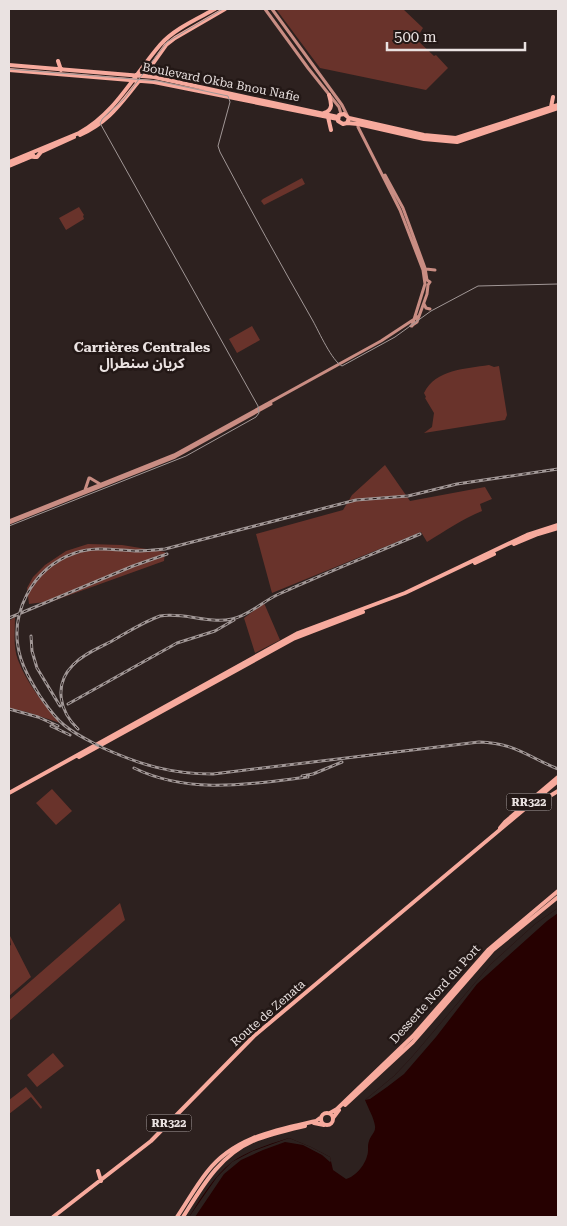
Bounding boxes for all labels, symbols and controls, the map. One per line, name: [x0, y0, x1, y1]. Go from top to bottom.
scale bar: [387, 20, 524, 52]
text: 500 m: [394, 28, 437, 46]
street label: Boulevard Okba Bnou Nafie: [141, 60, 301, 104]
district label: Carrières Centrales كريان سنطرال: [74, 339, 210, 372]
road number: RR322: [506, 794, 552, 810]
street label: Desserte Nord du Port: [387, 941, 483, 1046]
street label: Route de Zenata: [228, 977, 308, 1049]
road number: RR322: [146, 1114, 192, 1132]

